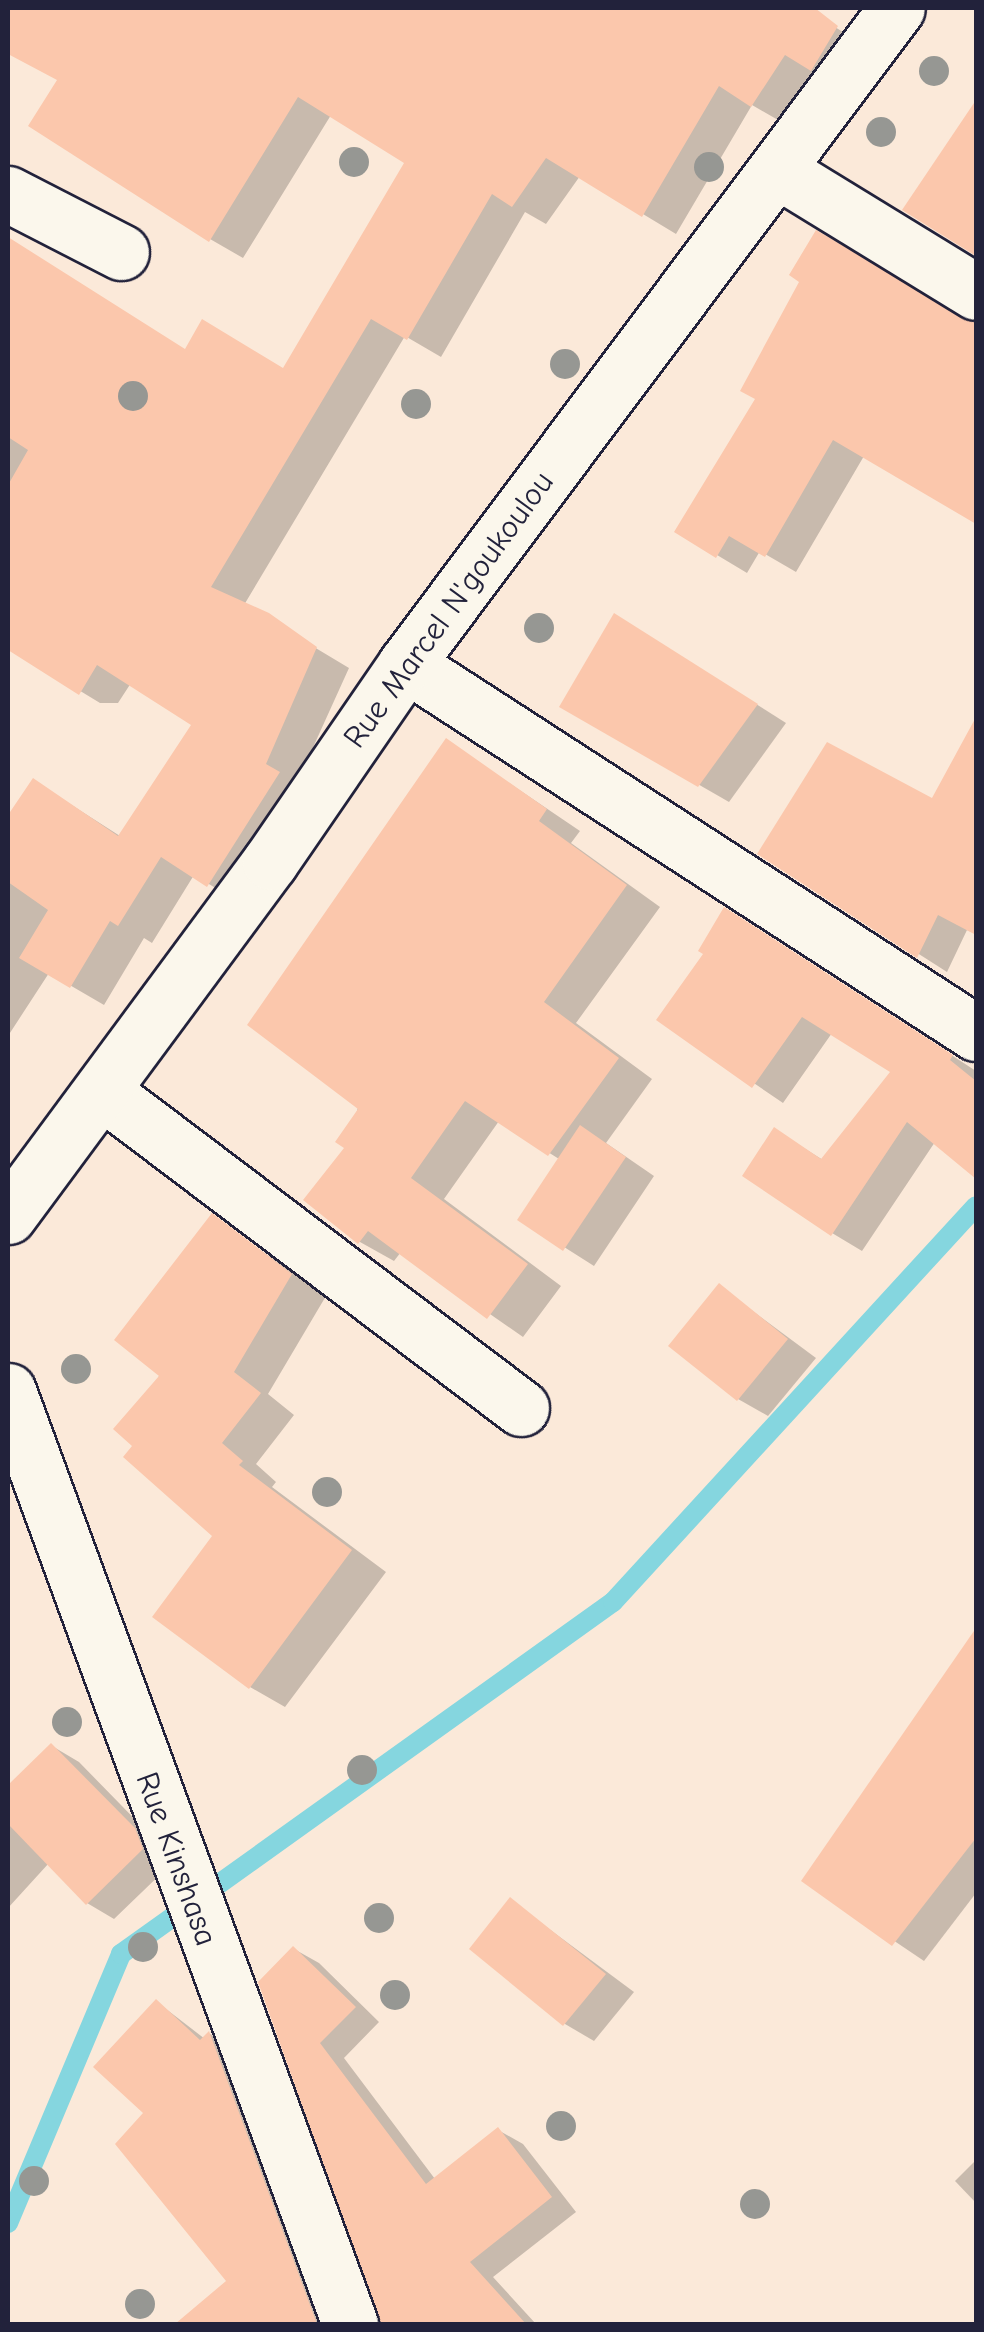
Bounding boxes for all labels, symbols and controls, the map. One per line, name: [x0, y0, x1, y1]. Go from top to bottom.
street label: Rue Marcel N'goukoulou: [336, 464, 562, 756]
street label: Rue Kinshasa: [127, 1767, 225, 1951]

